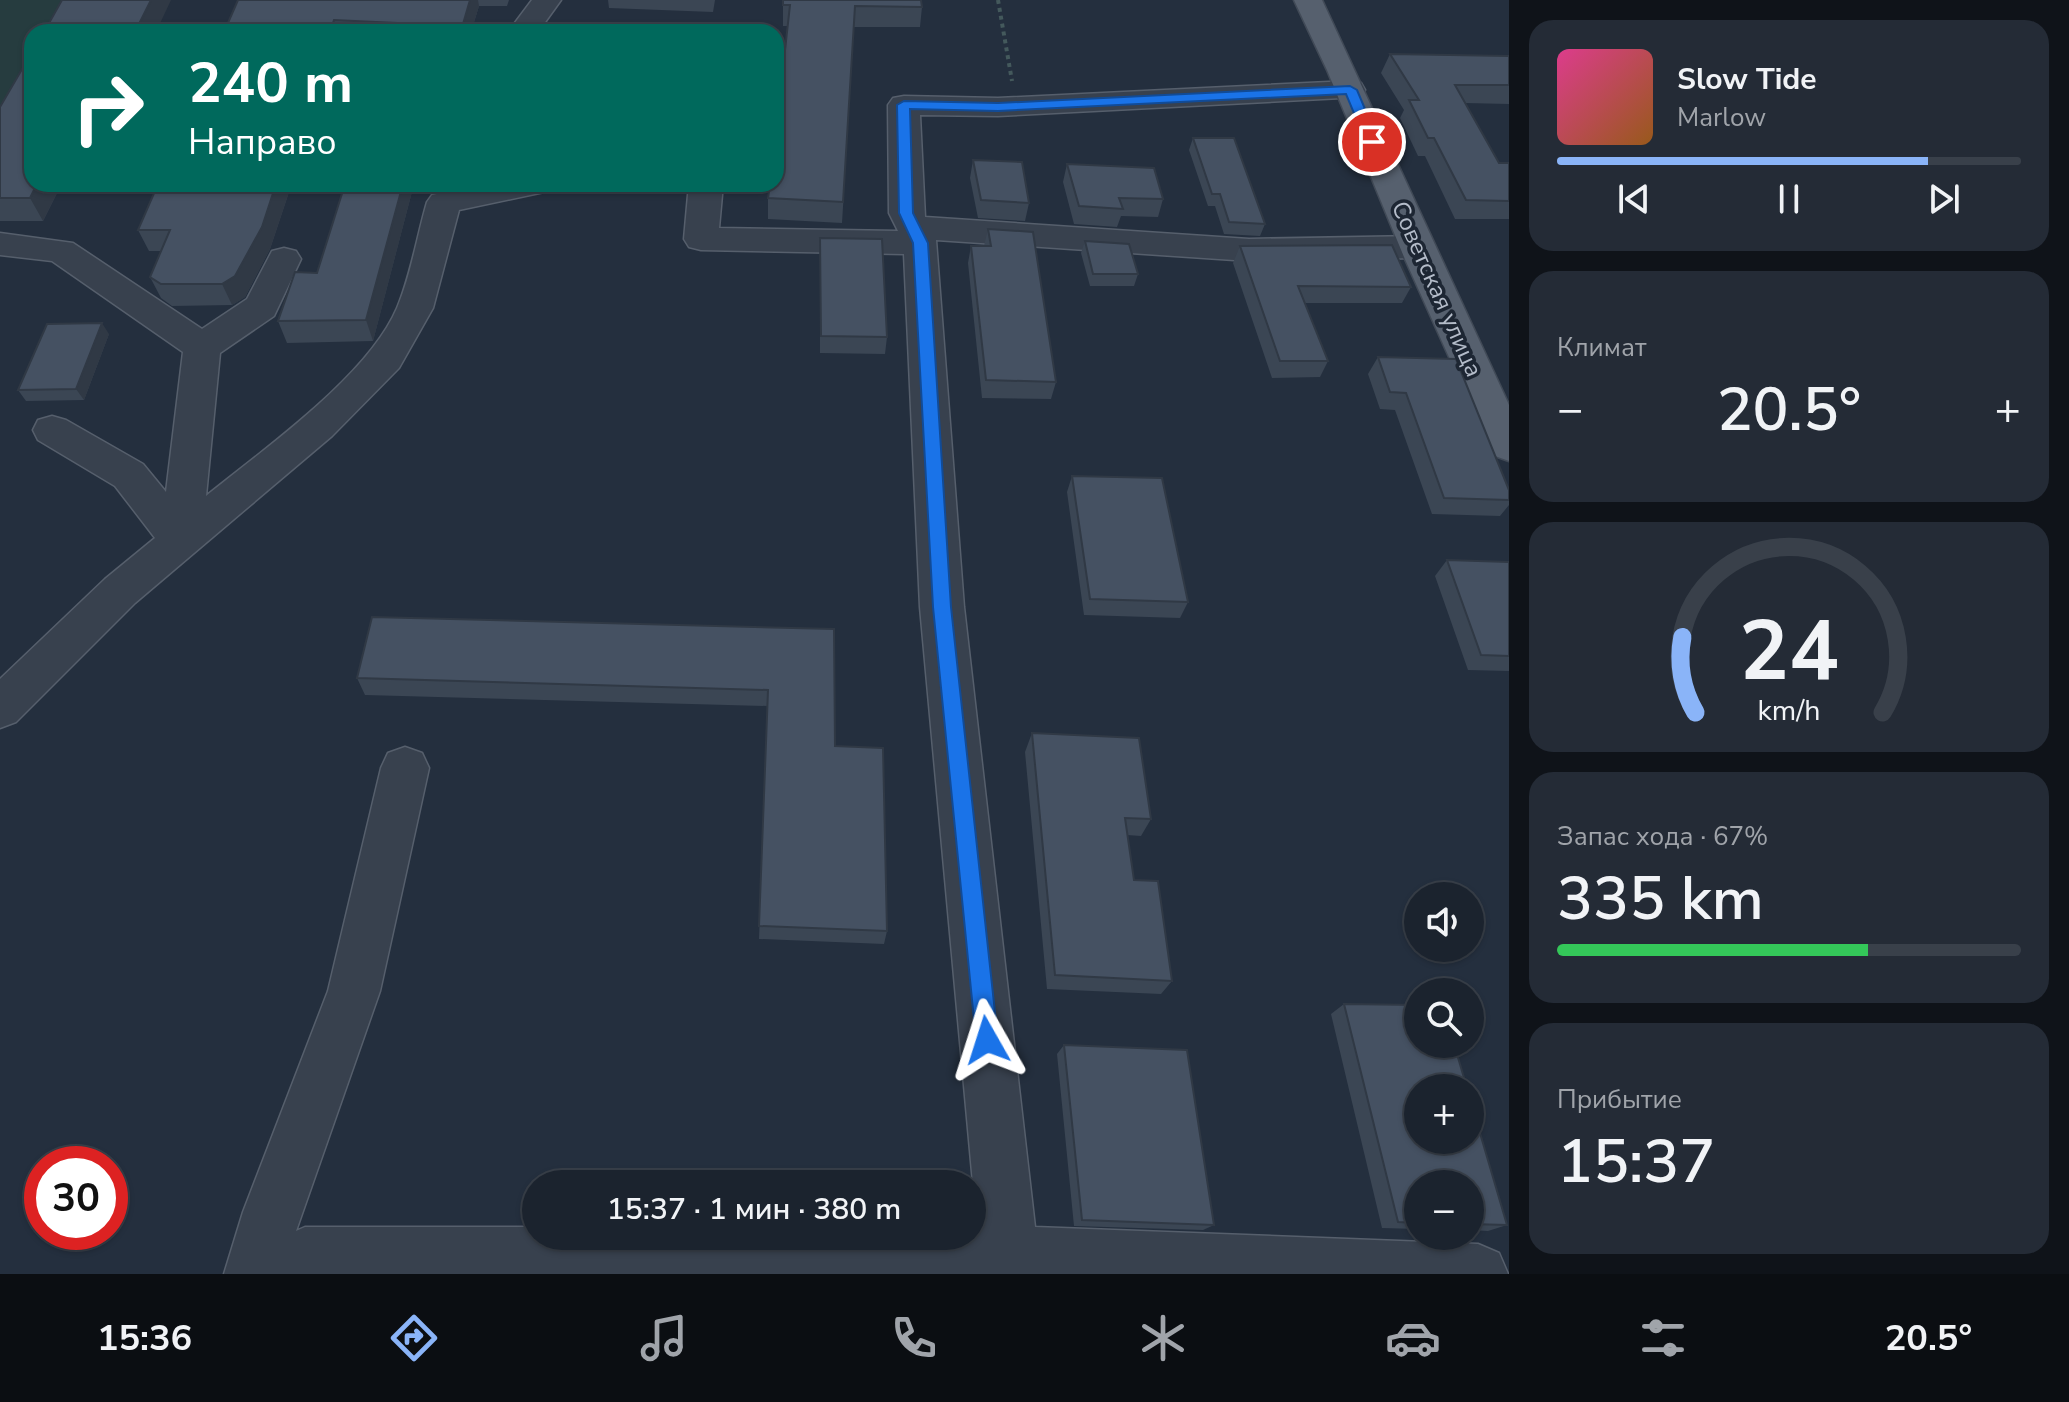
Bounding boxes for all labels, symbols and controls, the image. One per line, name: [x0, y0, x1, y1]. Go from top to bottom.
text: 240 m: [188, 45, 353, 122]
icon: right: [56, 56, 160, 160]
text: Slow Tide: [1677, 59, 1817, 100]
text: Marlow: [1677, 100, 1766, 135]
pin: [1338, 108, 1406, 176]
text: Направо: [188, 118, 337, 167]
icon: arrive: [1350, 120, 1394, 164]
icon: previous: [1612, 177, 1656, 221]
icon: pause: [1767, 177, 1811, 221]
icon: next: [1922, 177, 1966, 221]
street label: Советская улица: [1384, 196, 1490, 382]
text: Климат: [1557, 330, 1646, 365]
text: 20.5°: [1717, 369, 1861, 451]
text: −: [1557, 380, 1583, 440]
text: +: [1995, 380, 2021, 440]
text: 24: [1739, 595, 1839, 708]
text: km/h: [1758, 691, 1820, 730]
text: Запас хода · 67%: [1557, 819, 1768, 854]
text: 335 km: [1557, 858, 1764, 940]
map controls: [1404, 882, 1484, 1250]
button: sound: [1404, 882, 1484, 962]
button: search: [1404, 978, 1484, 1058]
position arrow: [945, 998, 1029, 1082]
button: +: [1404, 1074, 1484, 1154]
text: Прибытие: [1557, 1082, 1682, 1117]
text: 15:37: [1557, 1121, 1715, 1203]
speed limit sign: 30: [24, 1146, 128, 1250]
button: −: [1404, 1170, 1484, 1250]
text: 15:37 · 1 мин · 380 m: [607, 1189, 901, 1230]
icon: directions: [386, 1310, 442, 1366]
icon: music: [636, 1310, 692, 1366]
icon: phone: [886, 1310, 942, 1366]
icon: climate: [1135, 1310, 1191, 1366]
icon: car: [1385, 1310, 1441, 1366]
icon: filters: [1635, 1310, 1691, 1366]
text: 15:36: [97, 1314, 192, 1363]
text: 20.5°: [1885, 1314, 1972, 1363]

